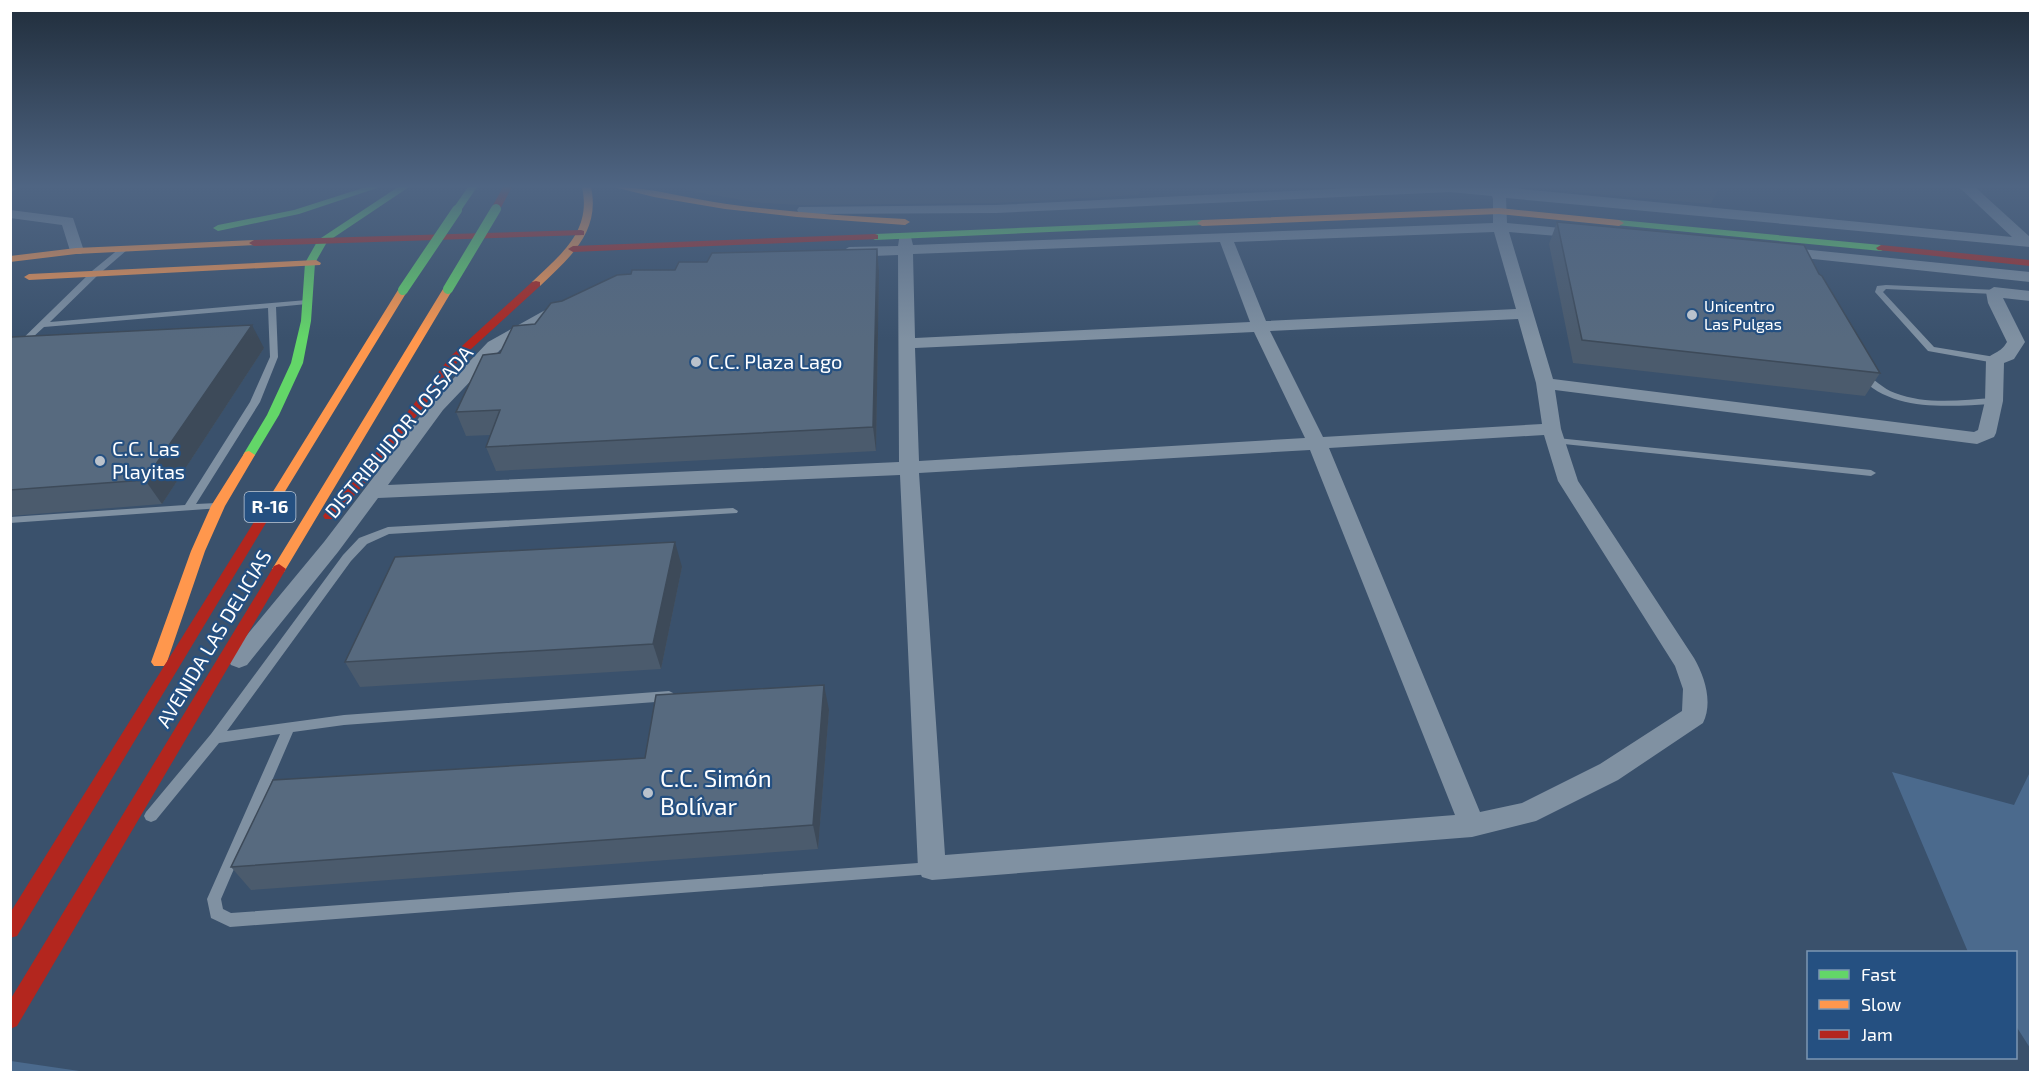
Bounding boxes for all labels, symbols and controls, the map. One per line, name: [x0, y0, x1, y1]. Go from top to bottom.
place label: Unicentro Las Pulgas: [1704, 296, 1782, 333]
marker: Unicentro Las Pulgas: [1685, 308, 1699, 322]
street label: DISTRIBUIDOR LOSSADA: [319, 340, 478, 522]
place label: C.C. Plaza Lago: [708, 349, 842, 373]
marker: C.C. Plaza Lago: [689, 355, 703, 369]
place label: C.C. Las Playitas: [112, 436, 185, 483]
marker: C.C. Las Playitas: [93, 454, 107, 468]
road number: R-16: [244, 492, 296, 522]
street label: AVENIDA LAS DELICIAS: [151, 545, 276, 732]
place label: C.C. Simón Bolívar: [660, 763, 772, 820]
marker: C.C. Simón Bolívar: [641, 786, 655, 800]
legend: [1807, 951, 2017, 1059]
text: Fast: [1861, 963, 1896, 985]
text: Slow: [1861, 993, 1902, 1015]
text: Jam: [1861, 1023, 1893, 1045]

